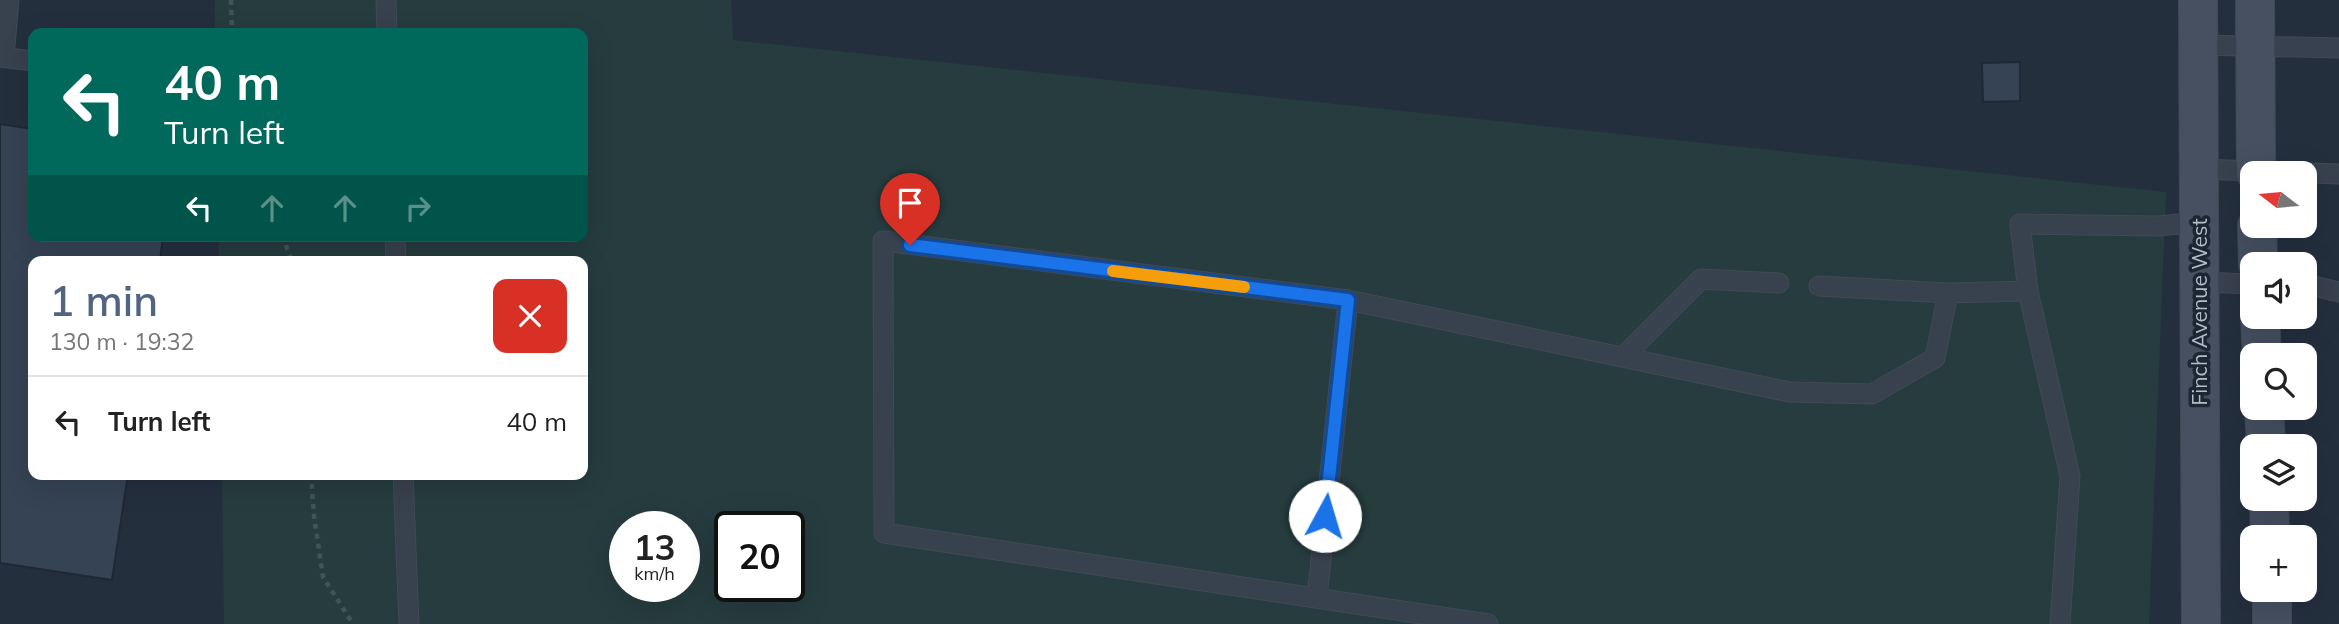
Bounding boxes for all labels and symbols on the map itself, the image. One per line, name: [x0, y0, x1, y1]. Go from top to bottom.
north arrow: [2240, 161, 2317, 238]
pin: [880, 173, 940, 245]
street label: Finch Avenue West: [2186, 218, 2212, 406]
position arrow: [1288, 479, 1362, 553]
speed limit sign: 20: [714, 511, 805, 602]

